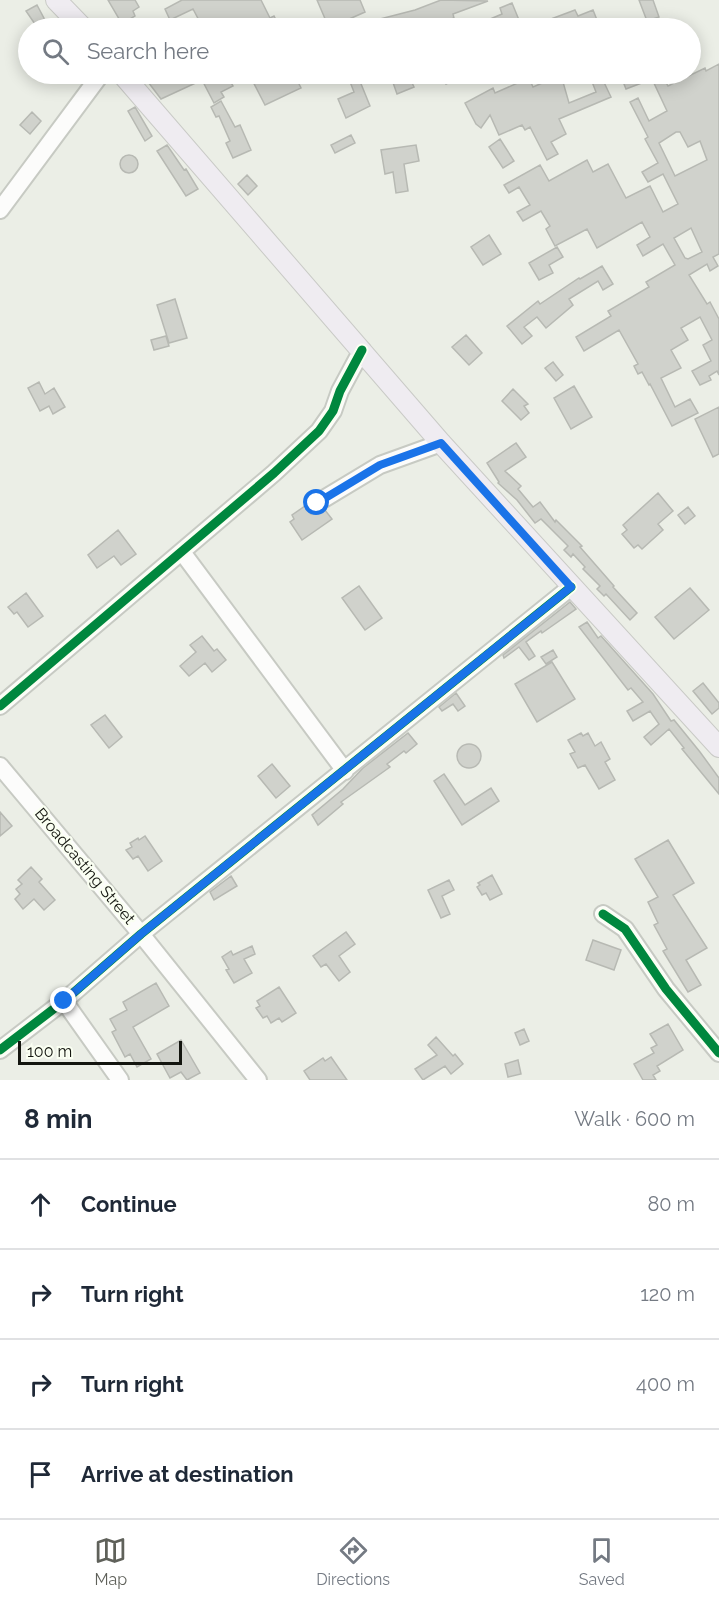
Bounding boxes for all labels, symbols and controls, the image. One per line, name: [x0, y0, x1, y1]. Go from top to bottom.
search box: [18, 18, 701, 84]
icon: search: [39, 35, 72, 68]
text: Search here: [87, 38, 209, 64]
route start: [303, 489, 329, 515]
street label: Broadcasting Street: [31, 804, 140, 928]
route end: [50, 987, 76, 1013]
scale bar: [18, 1038, 182, 1066]
text: 100 m: [27, 1042, 72, 1061]
text: 8 min: [24, 1104, 92, 1134]
text: Walk · 600 m: [574, 1107, 695, 1131]
icon: ahead: [24, 1188, 57, 1221]
text: Continue: [81, 1191, 177, 1217]
text: 80 m: [647, 1192, 695, 1216]
icon: right: [24, 1278, 57, 1311]
text: Turn right: [81, 1281, 184, 1307]
text: 120 m: [640, 1282, 695, 1306]
icon: right: [24, 1368, 57, 1401]
text: Turn right: [81, 1371, 184, 1397]
text: 400 m: [636, 1372, 695, 1396]
icon: arrive: [24, 1458, 57, 1491]
text: Arrive at destination: [81, 1461, 294, 1487]
tab: Map: [94, 1534, 127, 1589]
tab: Directions: [316, 1534, 390, 1589]
tab: Saved: [579, 1534, 625, 1589]

